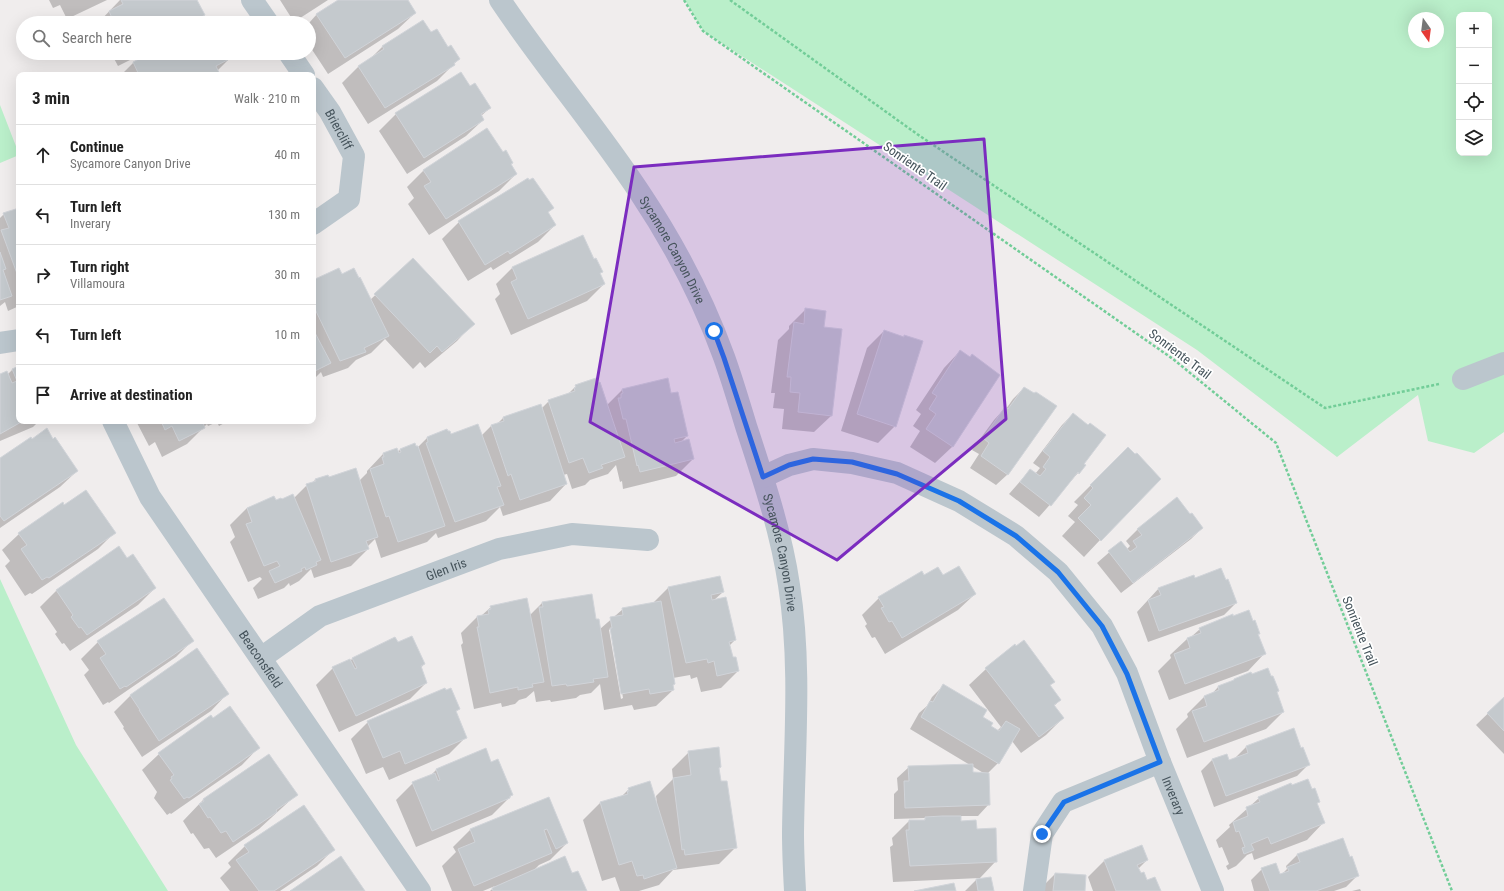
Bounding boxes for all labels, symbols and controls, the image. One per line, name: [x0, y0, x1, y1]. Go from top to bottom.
north arrow: [1408, 12, 1444, 48]
map controls: [1456, 12, 1492, 156]
button: +: [1456, 12, 1492, 48]
search box: [16, 16, 316, 60]
icon: search: [30, 27, 52, 49]
text: Search here: [62, 29, 132, 47]
button: −: [1456, 48, 1492, 84]
button: locate: [1456, 84, 1492, 120]
text: 3 min: [32, 88, 70, 108]
text: Walk · 210 m: [234, 91, 300, 106]
street label: Briercliff: [322, 106, 357, 152]
button: layers: [1456, 120, 1492, 156]
text: Continue: [70, 138, 124, 156]
street label: Sonriente Trail: [880, 139, 950, 193]
icon: ahead: [32, 144, 54, 166]
text: 40 m: [274, 147, 300, 162]
text: Sycamore Canyon Drive: [70, 156, 191, 171]
street label: Sycamore Canyon Drive: [637, 193, 708, 306]
text: Turn left: [70, 198, 121, 216]
icon: left: [32, 204, 54, 226]
text: 130 m: [268, 207, 300, 222]
text: Inverary: [70, 216, 111, 231]
text: Turn right: [70, 258, 129, 276]
icon: right: [32, 264, 54, 286]
text: 30 m: [274, 267, 300, 282]
text: Villamoura: [70, 276, 125, 291]
route start: [705, 322, 723, 340]
icon: left: [32, 324, 54, 346]
text: Turn left: [70, 326, 121, 344]
street label: Sonriente Trail: [1146, 326, 1214, 382]
text: 10 m: [274, 327, 300, 342]
icon: arrive: [32, 384, 54, 406]
text: Arrive at destination: [70, 386, 193, 404]
street label: Sycamore Canyon Drive: [760, 492, 800, 612]
street label: Glen Iris: [424, 554, 468, 583]
street label: Sonriente Trail: [1339, 594, 1381, 668]
street label: Beaconsfield: [236, 628, 286, 691]
street label: Inverary: [1159, 774, 1189, 818]
route end: [1033, 825, 1051, 843]

